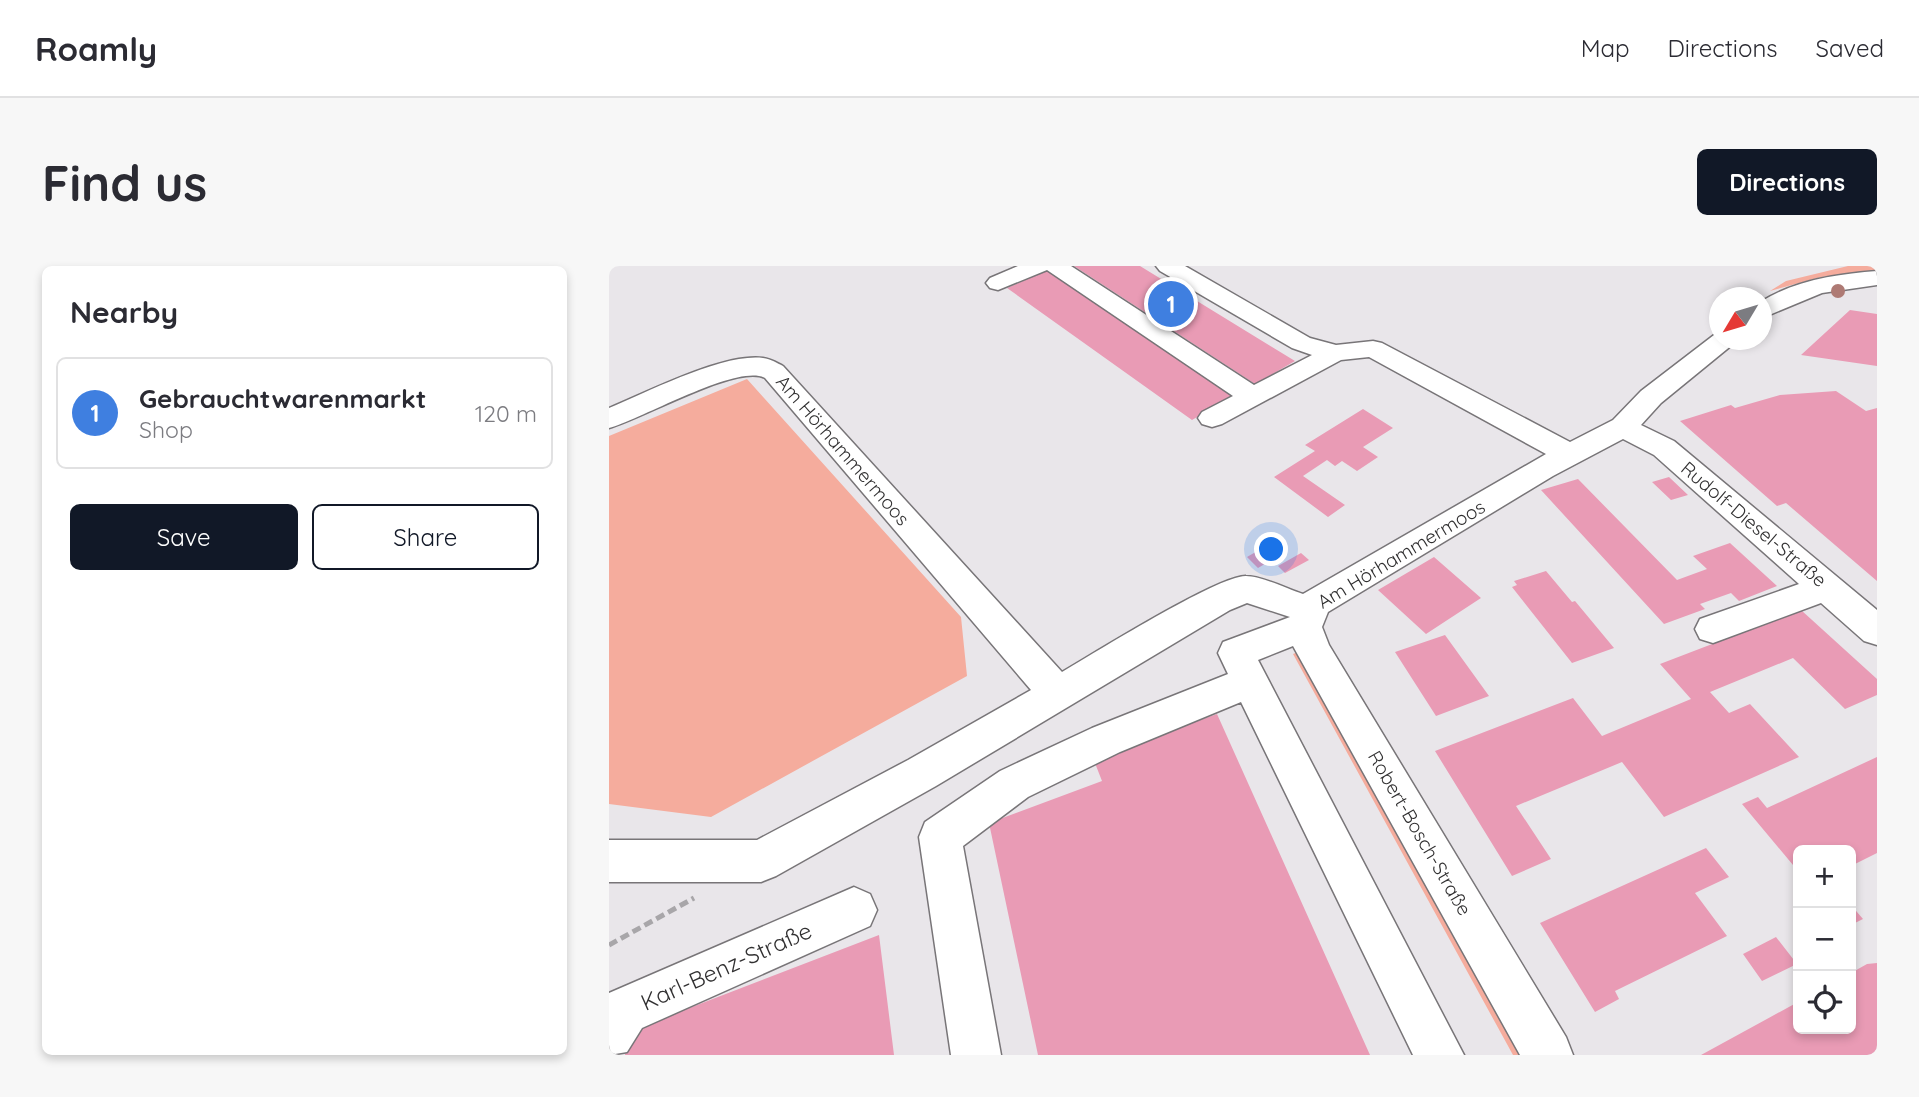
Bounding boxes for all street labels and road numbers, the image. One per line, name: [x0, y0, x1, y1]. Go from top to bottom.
street label: Am Hörhammermoos: [771, 370, 915, 530]
street label: Rudolf-Diesel-Straße: [1676, 456, 1832, 592]
street label: Am Hörhammermoos: [1313, 494, 1489, 614]
street label: Robert-Bosch-Straße: [1363, 746, 1477, 920]
street label: Karl-Benz-Straße: [636, 915, 816, 1017]

